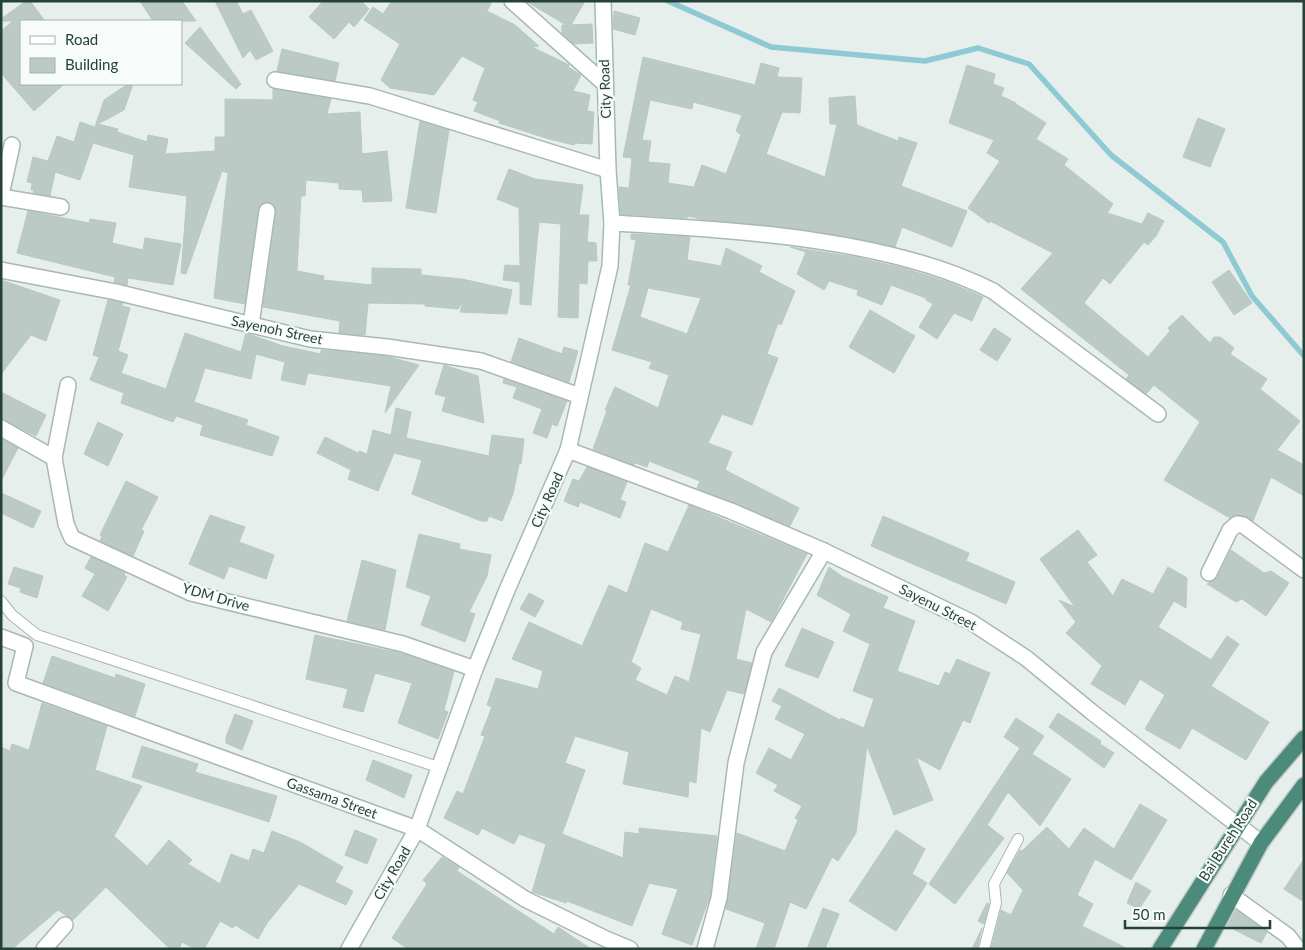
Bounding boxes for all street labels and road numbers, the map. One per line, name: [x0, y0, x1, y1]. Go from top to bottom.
street label: City Road: [595, 59, 614, 119]
street label: Sayenoh Street: [230, 312, 324, 347]
street label: City Road: [527, 469, 566, 530]
street label: YDM Drive: [180, 579, 252, 614]
street label: Sayenu Street: [897, 580, 980, 633]
street label: Gassama Street: [285, 773, 380, 822]
street label: Bai Bureh Road: [1195, 796, 1260, 884]
street label: City Road: [369, 843, 414, 903]

